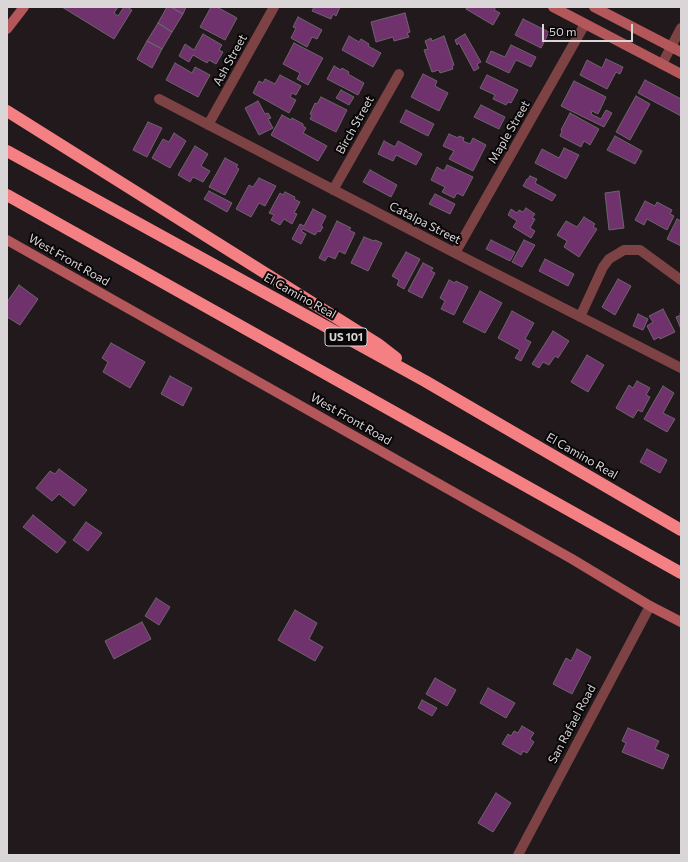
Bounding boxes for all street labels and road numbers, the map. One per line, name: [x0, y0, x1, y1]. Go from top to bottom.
street label: Ash Street: [210, 32, 250, 88]
street label: Birch Street: [333, 93, 377, 157]
street label: Maple Street: [485, 98, 533, 166]
street label: Catalpa Street: [387, 199, 463, 247]
street label: West Front Road: [26, 231, 112, 289]
street label: El Camino Real: [261, 270, 339, 322]
road number: US 101: [325, 328, 367, 346]
street label: West Front Road: [308, 390, 394, 448]
street label: El Camino Real: [544, 430, 620, 482]
street label: San Rafael Road: [545, 682, 599, 766]

